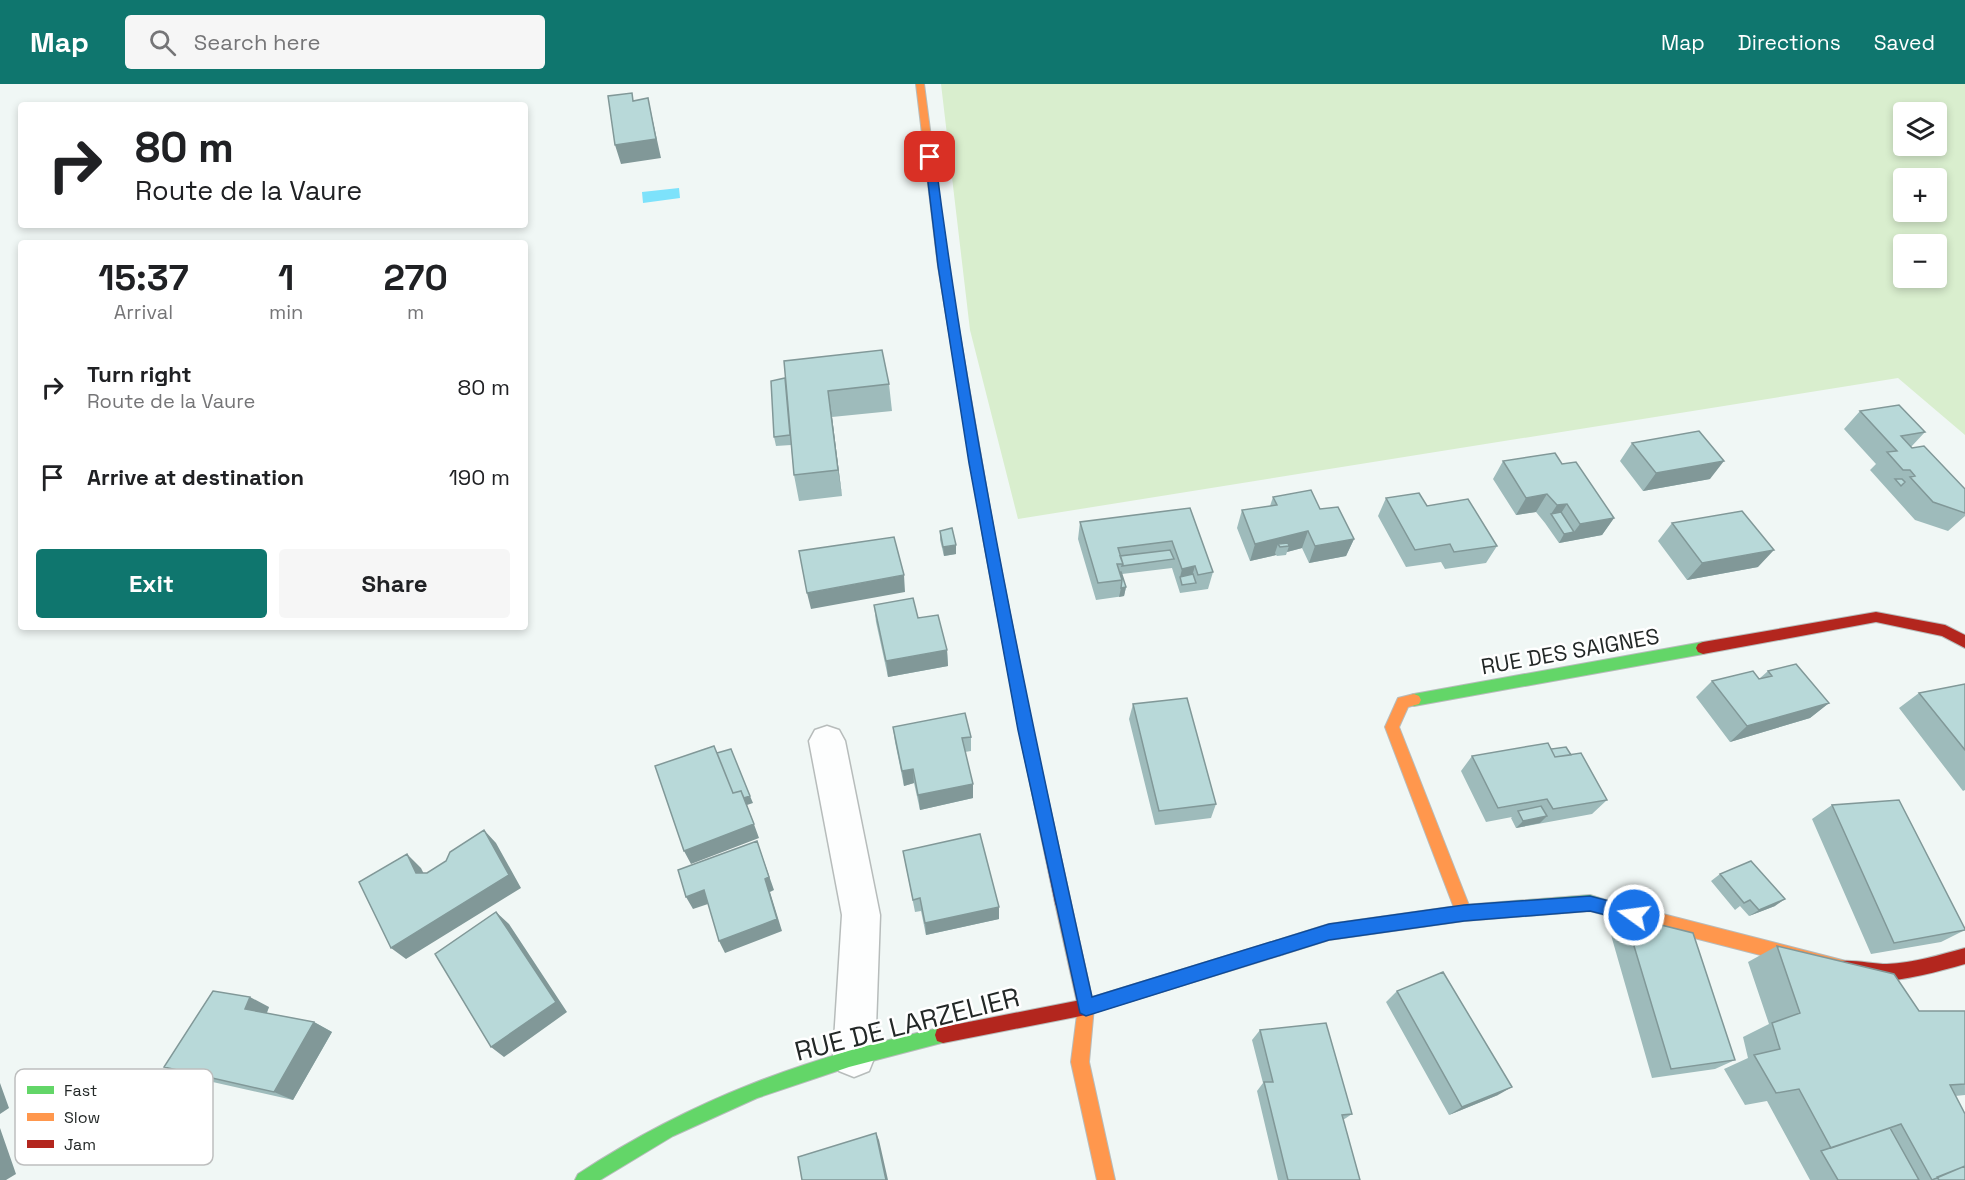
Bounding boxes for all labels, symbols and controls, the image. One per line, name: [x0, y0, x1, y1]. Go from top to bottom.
search box: [125, 15, 545, 69]
text: Map: [30, 24, 89, 60]
icon: search: [146, 26, 179, 59]
text: Search here: [194, 28, 321, 56]
text: Map: [1661, 29, 1705, 56]
text: Directions: [1738, 29, 1841, 56]
text: Saved: [1874, 29, 1935, 56]
map controls: [1893, 102, 1947, 288]
button: layers: [1893, 102, 1947, 156]
text: 80 m: [135, 121, 234, 174]
icon: right: [36, 126, 114, 204]
pin: [904, 131, 955, 182]
icon: arrive: [913, 140, 946, 173]
button: +: [1893, 168, 1947, 222]
text: Route de la Vaure: [135, 173, 362, 208]
button: −: [1893, 234, 1947, 288]
text: 15:37: [98, 255, 189, 301]
text: 1: [278, 255, 294, 301]
text: 270: [384, 255, 448, 301]
text: Arrival: [114, 299, 173, 325]
text: min: [269, 299, 303, 325]
text: m: [407, 299, 424, 325]
text: Turn right: [87, 360, 192, 388]
icon: right: [36, 371, 69, 404]
text: 80 m: [458, 373, 510, 401]
text: Route de la Vaure: [87, 388, 255, 414]
icon: arrive: [36, 461, 69, 494]
text: Arrive at destination: [87, 463, 304, 491]
text: 190 m: [449, 463, 510, 491]
button: Exit: [36, 549, 267, 618]
button: Share: [279, 549, 510, 618]
street label: RUE DES SAIGNES: [1479, 622, 1661, 680]
position arrow: [1602, 883, 1666, 947]
street label: RUE DE LARZELIER: [791, 979, 1023, 1069]
legend: [15, 1069, 213, 1165]
text: Fast: [64, 1080, 97, 1101]
text: Slow: [64, 1107, 100, 1128]
text: Jam: [64, 1134, 96, 1155]

